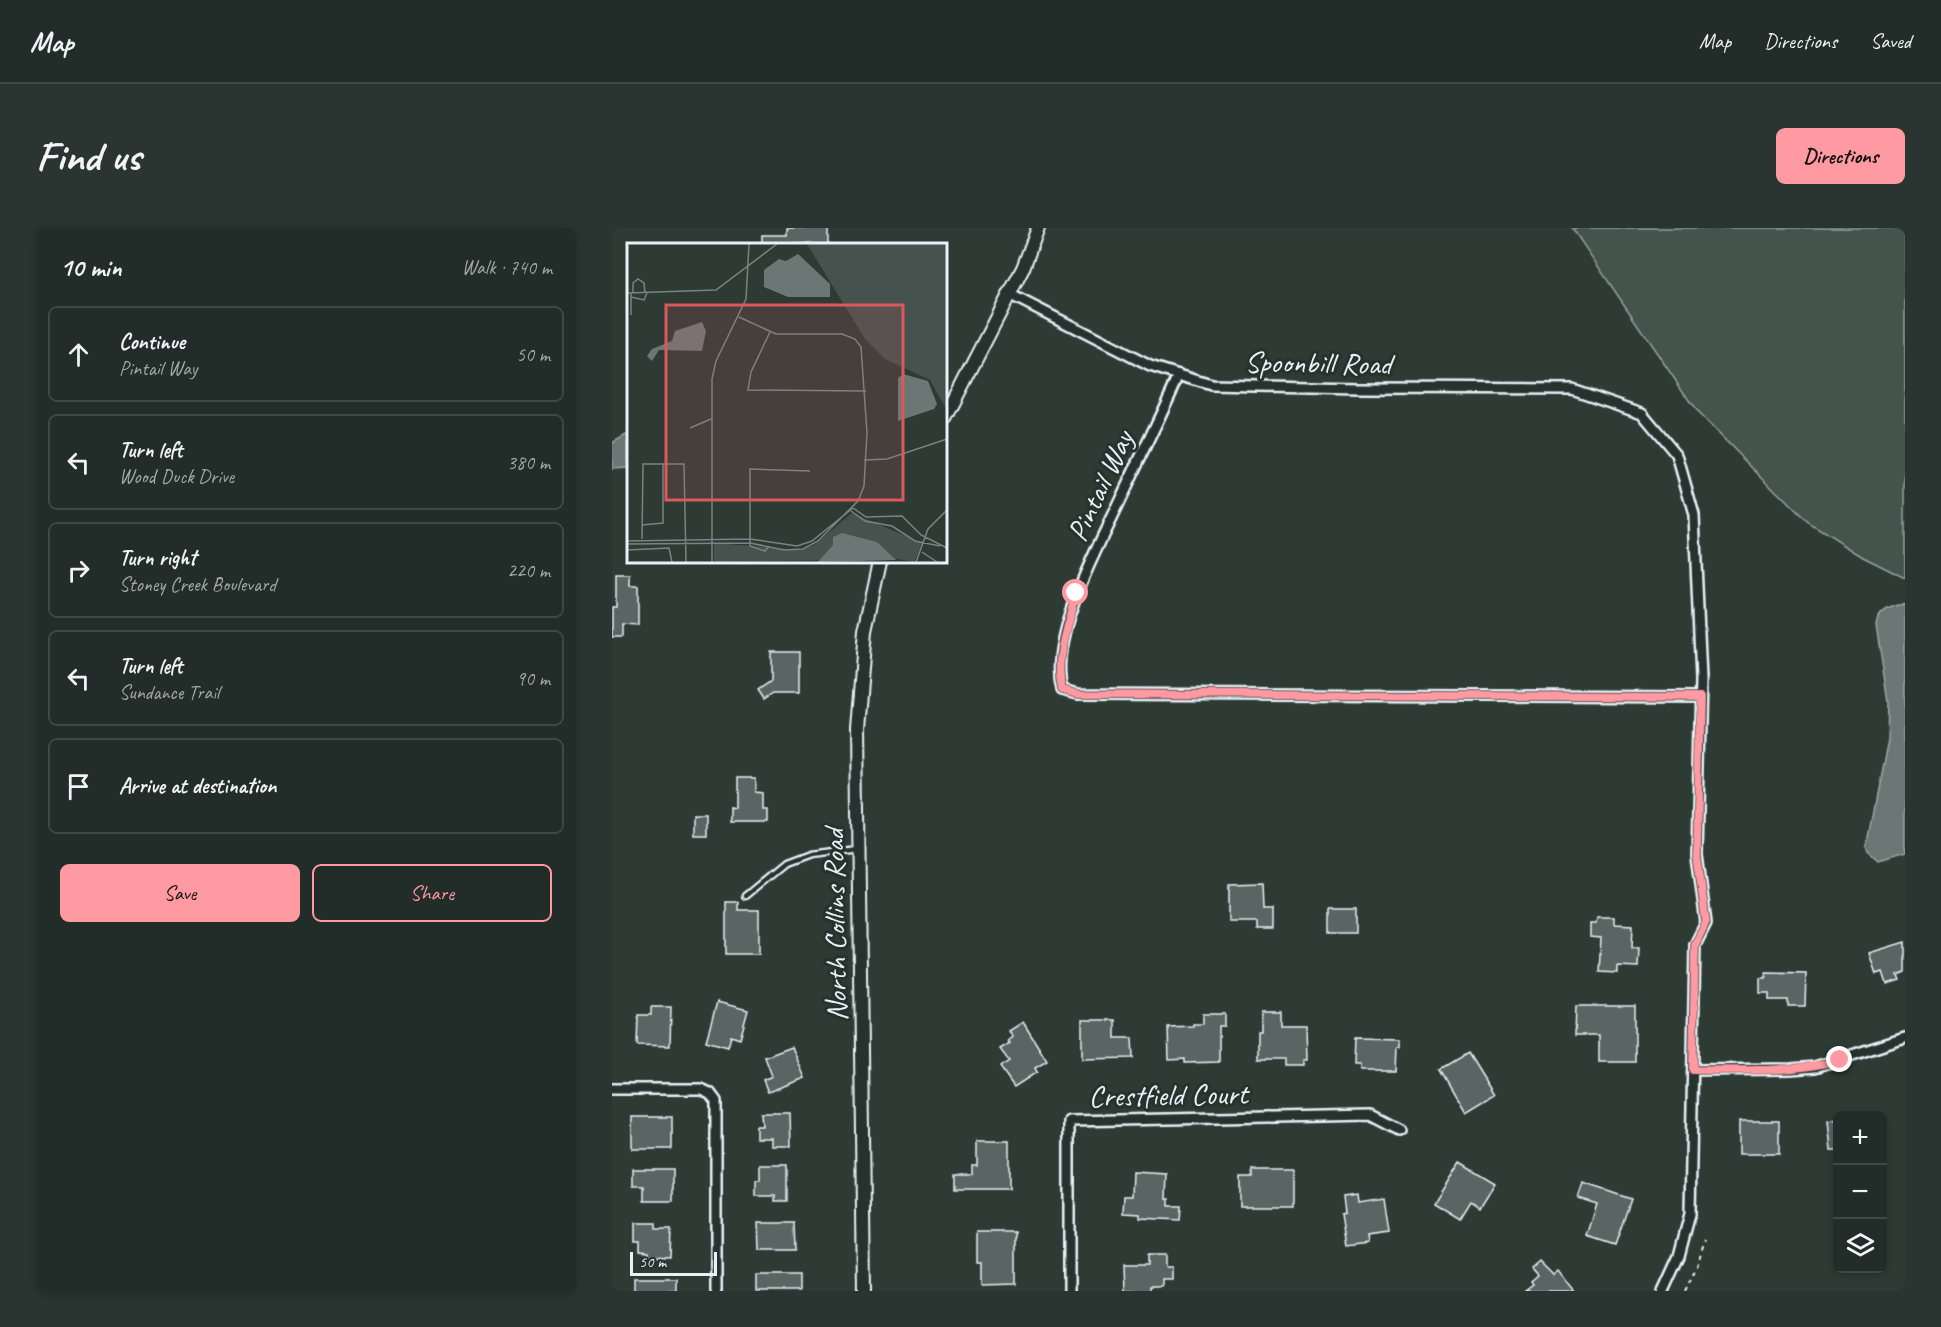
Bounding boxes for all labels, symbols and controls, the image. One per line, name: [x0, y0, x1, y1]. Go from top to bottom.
text: Map: [30, 24, 73, 59]
text: Map: [1699, 28, 1731, 54]
text: Directions: [1764, 28, 1837, 54]
text: Saved: [1870, 28, 1911, 54]
button: Directions: [1776, 128, 1905, 184]
text: Find us: [36, 130, 141, 183]
inset map: [627, 243, 946, 562]
text: 10 min: [60, 251, 122, 284]
text: Walk · 740 m: [462, 255, 552, 280]
text: Continue: [119, 328, 185, 356]
icon: ahead: [62, 338, 95, 371]
text: 50 m: [516, 342, 550, 367]
street label: Spoonbill Road: [1244, 343, 1396, 383]
text: Pintail Way: [119, 356, 197, 381]
street label: Pintail Way: [1058, 422, 1143, 547]
text: Turn left: [119, 436, 183, 464]
icon: left: [62, 446, 95, 479]
text: 380 m: [507, 450, 550, 475]
text: Wood Duck Drive: [119, 464, 234, 489]
text: Turn right: [119, 544, 196, 572]
icon: right: [62, 554, 95, 587]
text: 220 m: [507, 558, 550, 583]
text: Stoney Creek Boulevard: [119, 572, 276, 597]
route start: [1062, 579, 1088, 605]
text: Turn left: [119, 652, 183, 680]
icon: left: [62, 662, 95, 695]
text: 90 m: [516, 666, 550, 691]
text: Sundance Trail: [119, 680, 219, 705]
icon: arrive: [62, 770, 95, 803]
text: Arrive at destination: [119, 772, 276, 800]
street label: North Collins Road: [814, 824, 856, 1021]
button: Save: [60, 864, 300, 922]
button: Share: [312, 864, 552, 922]
route end: [1826, 1046, 1852, 1072]
street label: Crestfield Court: [1088, 1075, 1251, 1115]
map controls: [1833, 1111, 1887, 1273]
button: +: [1833, 1111, 1887, 1165]
button: −: [1833, 1165, 1887, 1219]
button: layers: [1833, 1219, 1887, 1273]
scale bar: [630, 1249, 717, 1276]
text: 50 m: [639, 1252, 666, 1272]

